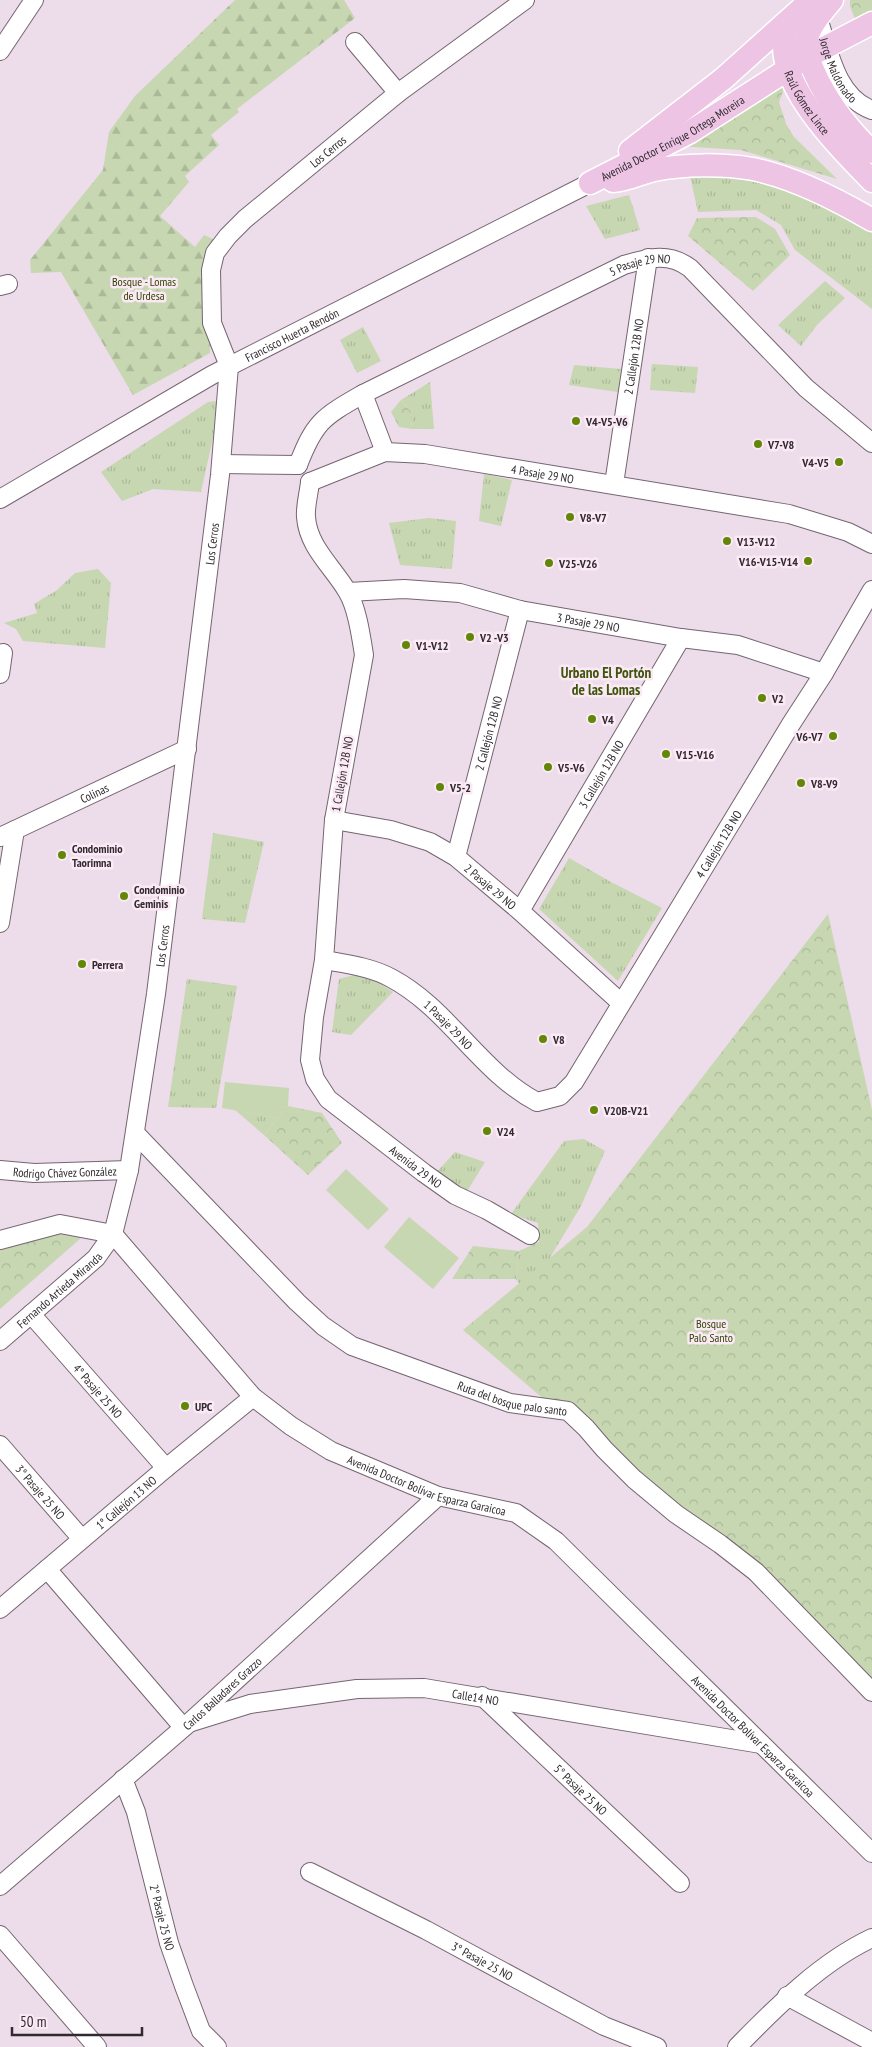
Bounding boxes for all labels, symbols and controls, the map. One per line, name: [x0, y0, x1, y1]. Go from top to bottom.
street label: Jorge Maldonado: [817, 35, 860, 105]
street label: Raúl Gómez Lince: [782, 68, 833, 138]
street label: Avenida Doctor Enrique Ortega Moreira: [598, 92, 747, 184]
street label: Los Cerros: [307, 132, 349, 170]
street label: 5 Pasaje 29 NO: [607, 250, 672, 279]
park label: Bosque - Lomas de Urdesa: [112, 274, 176, 303]
street label: Francisco Huerta Rendón: [242, 304, 341, 365]
street label: 2 Callejón 12B NO: [620, 317, 646, 395]
place label: V4-V5-V6: [585, 414, 628, 429]
marker: V4-V5-V6: [570, 415, 582, 427]
place label: V7-V8: [767, 437, 794, 452]
marker: V7-V8: [752, 438, 764, 450]
place label: V4-V5: [801, 455, 829, 470]
marker: V4-V5: [833, 456, 845, 468]
street label: 4 Pasaje 29 NO: [510, 461, 575, 486]
place label: V8-V7: [579, 510, 607, 525]
marker: V8-V7: [564, 511, 576, 523]
street label: Los Cerros: [201, 522, 222, 566]
place label: V13-V12: [736, 534, 775, 549]
marker: V13-V12: [721, 535, 733, 547]
place label: V16-V15-V14: [738, 554, 798, 569]
marker: V16-V15-V14: [802, 555, 814, 567]
place label: V25-V26: [558, 556, 598, 571]
marker: V25-V26: [543, 557, 555, 569]
street label: 3 Pasaje 29 NO: [556, 609, 621, 635]
place label: V2 -V3: [479, 630, 509, 645]
marker: V2 -V3: [464, 631, 476, 643]
place label: V1-V12: [415, 638, 449, 653]
marker: V1-V12: [400, 639, 412, 651]
district label: Urbano El Portón de las Lomas: [561, 663, 652, 699]
place label: V2: [771, 691, 784, 706]
marker: V2: [756, 692, 768, 704]
street label: 2 Callejón 12B NO: [471, 694, 505, 772]
place label: V4: [601, 712, 614, 727]
marker: V4: [586, 713, 598, 725]
place label: V6-V7: [795, 729, 823, 744]
marker: V6-V7: [827, 730, 839, 742]
street label: 1 Callejón 12B NO: [328, 735, 356, 813]
street label: 3 Callejón 12B NO: [575, 737, 627, 811]
place label: V15-V16: [675, 747, 715, 762]
marker: V15-V16: [660, 748, 672, 760]
place label: V5-V6: [557, 760, 585, 775]
marker: V5-V6: [542, 761, 554, 773]
place label: V8-V9: [810, 776, 838, 791]
marker: V8-V9: [795, 777, 807, 789]
street label: Colinas: [77, 780, 111, 806]
place label: V5-2: [449, 780, 471, 795]
marker: V5-2: [434, 781, 446, 793]
street label: 4 Callejón 12B NO: [692, 807, 745, 880]
place label: Condominio Taorimna: [72, 841, 123, 870]
marker: Condominio Taorimna: [56, 849, 68, 861]
street label: 2 Pasaje 29 NO: [462, 860, 520, 913]
place label: Condominio Geminis: [134, 882, 185, 911]
marker: Condominio Geminis: [118, 890, 130, 902]
street label: Los Cerros: [152, 924, 172, 968]
place label: Perrera: [92, 957, 123, 972]
marker: Perrera: [76, 958, 88, 970]
street label: 1 Pasaje 29 NO: [421, 997, 476, 1053]
place label: V8: [552, 1032, 565, 1047]
marker: V8: [537, 1033, 549, 1045]
place label: V20B-V21: [603, 1103, 648, 1118]
marker: V20B-V21: [588, 1104, 600, 1116]
place label: V24: [496, 1124, 515, 1139]
marker: V24: [481, 1125, 493, 1137]
street label: Avenida 29 NO: [387, 1142, 445, 1191]
street label: Rodrigo Chávez González: [12, 1163, 117, 1181]
street label: Fernando Artieda Miranda: [13, 1250, 105, 1331]
park label: Bosque Palo Santo: [689, 1316, 733, 1345]
street label: 4° Pasaje 25 NO: [70, 1360, 126, 1421]
street label: Ruta del bosque palo santo: [456, 1377, 568, 1418]
place label: UPC: [195, 1399, 213, 1414]
marker: UPC: [179, 1400, 191, 1412]
street label: Avenida Doctor Bolívar Esparza Garaicoa: [345, 1451, 508, 1518]
street label: 3° Pasaje 25 NO: [13, 1461, 69, 1522]
street label: 1° Callejón 13 NO: [92, 1472, 159, 1532]
street label: Carlos Balladares Grazzo: [179, 1653, 264, 1733]
street label: Avenida Doctor Bolívar Esparza Garaicoa: [689, 1672, 818, 1800]
street label: Calle14 NO: [451, 1685, 500, 1708]
street label: 5° Pasaje 25 NO: [551, 1761, 611, 1818]
street label: 2° Pasaje 25 NO: [147, 1883, 179, 1953]
street label: 3° Pasaje 25 NO: [449, 1938, 516, 1983]
scale bar: [12, 2004, 142, 2036]
text: 50 m: [20, 2012, 46, 2031]

